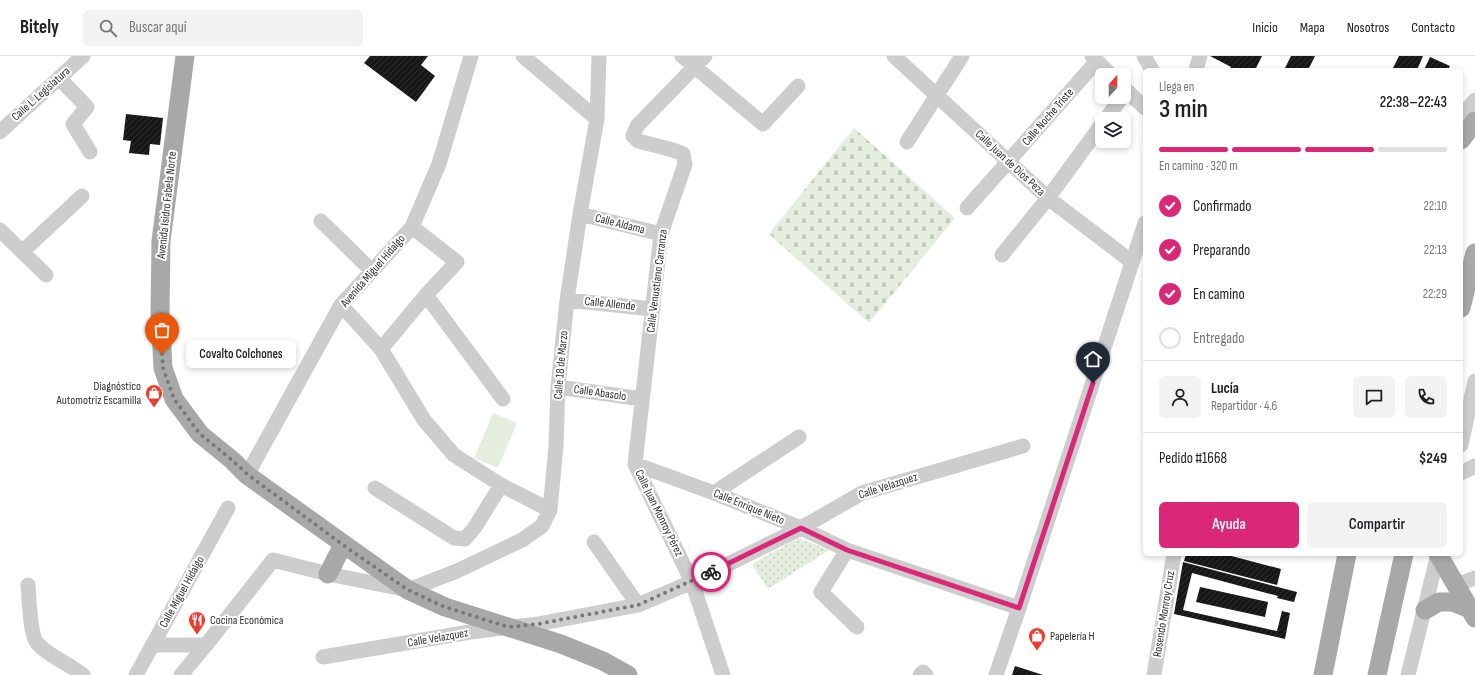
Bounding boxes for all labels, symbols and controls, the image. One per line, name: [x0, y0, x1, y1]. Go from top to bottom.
search box: [83, 10, 363, 46]
text: Bitely: [20, 16, 59, 39]
icon: search: [97, 17, 119, 39]
text: Buscar aquí: [129, 18, 187, 37]
text: Inicio: [1252, 19, 1278, 36]
text: Mapa: [1300, 19, 1325, 36]
text: Nosotros: [1347, 19, 1389, 36]
text: Contacto: [1411, 19, 1455, 36]
street label: Calle L. Legislatura: [9, 63, 74, 124]
north arrow: [1095, 68, 1131, 104]
map controls: [1095, 68, 1131, 148]
text: Llega en: [1159, 79, 1194, 95]
street label: Calle Noche Triste: [1019, 85, 1077, 149]
text: 22:38–22:43: [1380, 93, 1447, 112]
text: 3 min: [1159, 94, 1208, 125]
button: layers: [1095, 112, 1131, 148]
street label: Calle Juan de Dios Peza: [972, 127, 1048, 200]
street label: Avenida Isidro Fabela Norte: [154, 150, 180, 260]
text: En camino · 320 m: [1159, 158, 1238, 174]
icon: check: [1159, 195, 1181, 217]
text: Confirmado: [1193, 197, 1252, 216]
text: 22:10: [1423, 198, 1447, 214]
street label: Calle Aldama: [593, 211, 647, 238]
street label: Calle Venustiano Carranza: [643, 228, 671, 333]
street label: Avenida Miguel Hidalgo: [337, 232, 409, 311]
icon: check: [1159, 239, 1181, 261]
text: Preparando: [1193, 241, 1250, 260]
text: 22:13: [1424, 242, 1447, 258]
icon: check: [1159, 283, 1181, 305]
text: En camino: [1193, 285, 1245, 304]
text: 22:29: [1423, 286, 1447, 302]
street label: Calle Allende: [584, 294, 636, 314]
pin: [145, 313, 179, 354]
icon: bag: [151, 319, 173, 341]
text: Entregado: [1193, 329, 1244, 348]
street label: Calle 18 de Marzo: [551, 330, 571, 400]
callout: Covalto Colchones: [186, 340, 296, 368]
pin: [1076, 342, 1110, 383]
text: Covalto Colchones: [199, 346, 283, 362]
icon: home: [1082, 348, 1104, 370]
button: person: [1159, 376, 1201, 418]
button: chat: [1353, 376, 1395, 418]
button: phone: [1405, 376, 1447, 418]
place label: Diagnóstico Automotriz Escamilla: [56, 379, 141, 408]
text: Lucía: [1211, 379, 1239, 398]
street label: Calle Abasolo: [573, 382, 627, 404]
shop icon: Diagnóstico Automotriz Escamilla: [144, 383, 164, 408]
text: Repartidor · 4.6: [1211, 398, 1277, 414]
text: Pedido #1668: [1159, 449, 1227, 468]
text: $249: [1419, 449, 1447, 468]
street label: Calle Juan Monroy Pérez: [631, 467, 687, 559]
street label: Calle Velazquez: [856, 469, 920, 503]
street label: Calle Enrique Nieto: [711, 486, 787, 528]
button: Ayuda: [1159, 502, 1299, 548]
button: Compartir: [1307, 502, 1447, 548]
courier: [691, 552, 731, 592]
street label: Calle Miguel Hidalgo: [156, 554, 208, 630]
icon: bike: [700, 561, 722, 583]
street label: Rosendo Monroy Cruz: [1150, 569, 1178, 658]
restaurant icon: Cocina Económica: [187, 610, 207, 635]
place label: Cocina Económica: [210, 613, 284, 628]
street label: Calle Velazquez: [406, 625, 470, 651]
shop icon: Papelería H: [1027, 626, 1047, 651]
place label: Papelería H: [1050, 629, 1095, 644]

